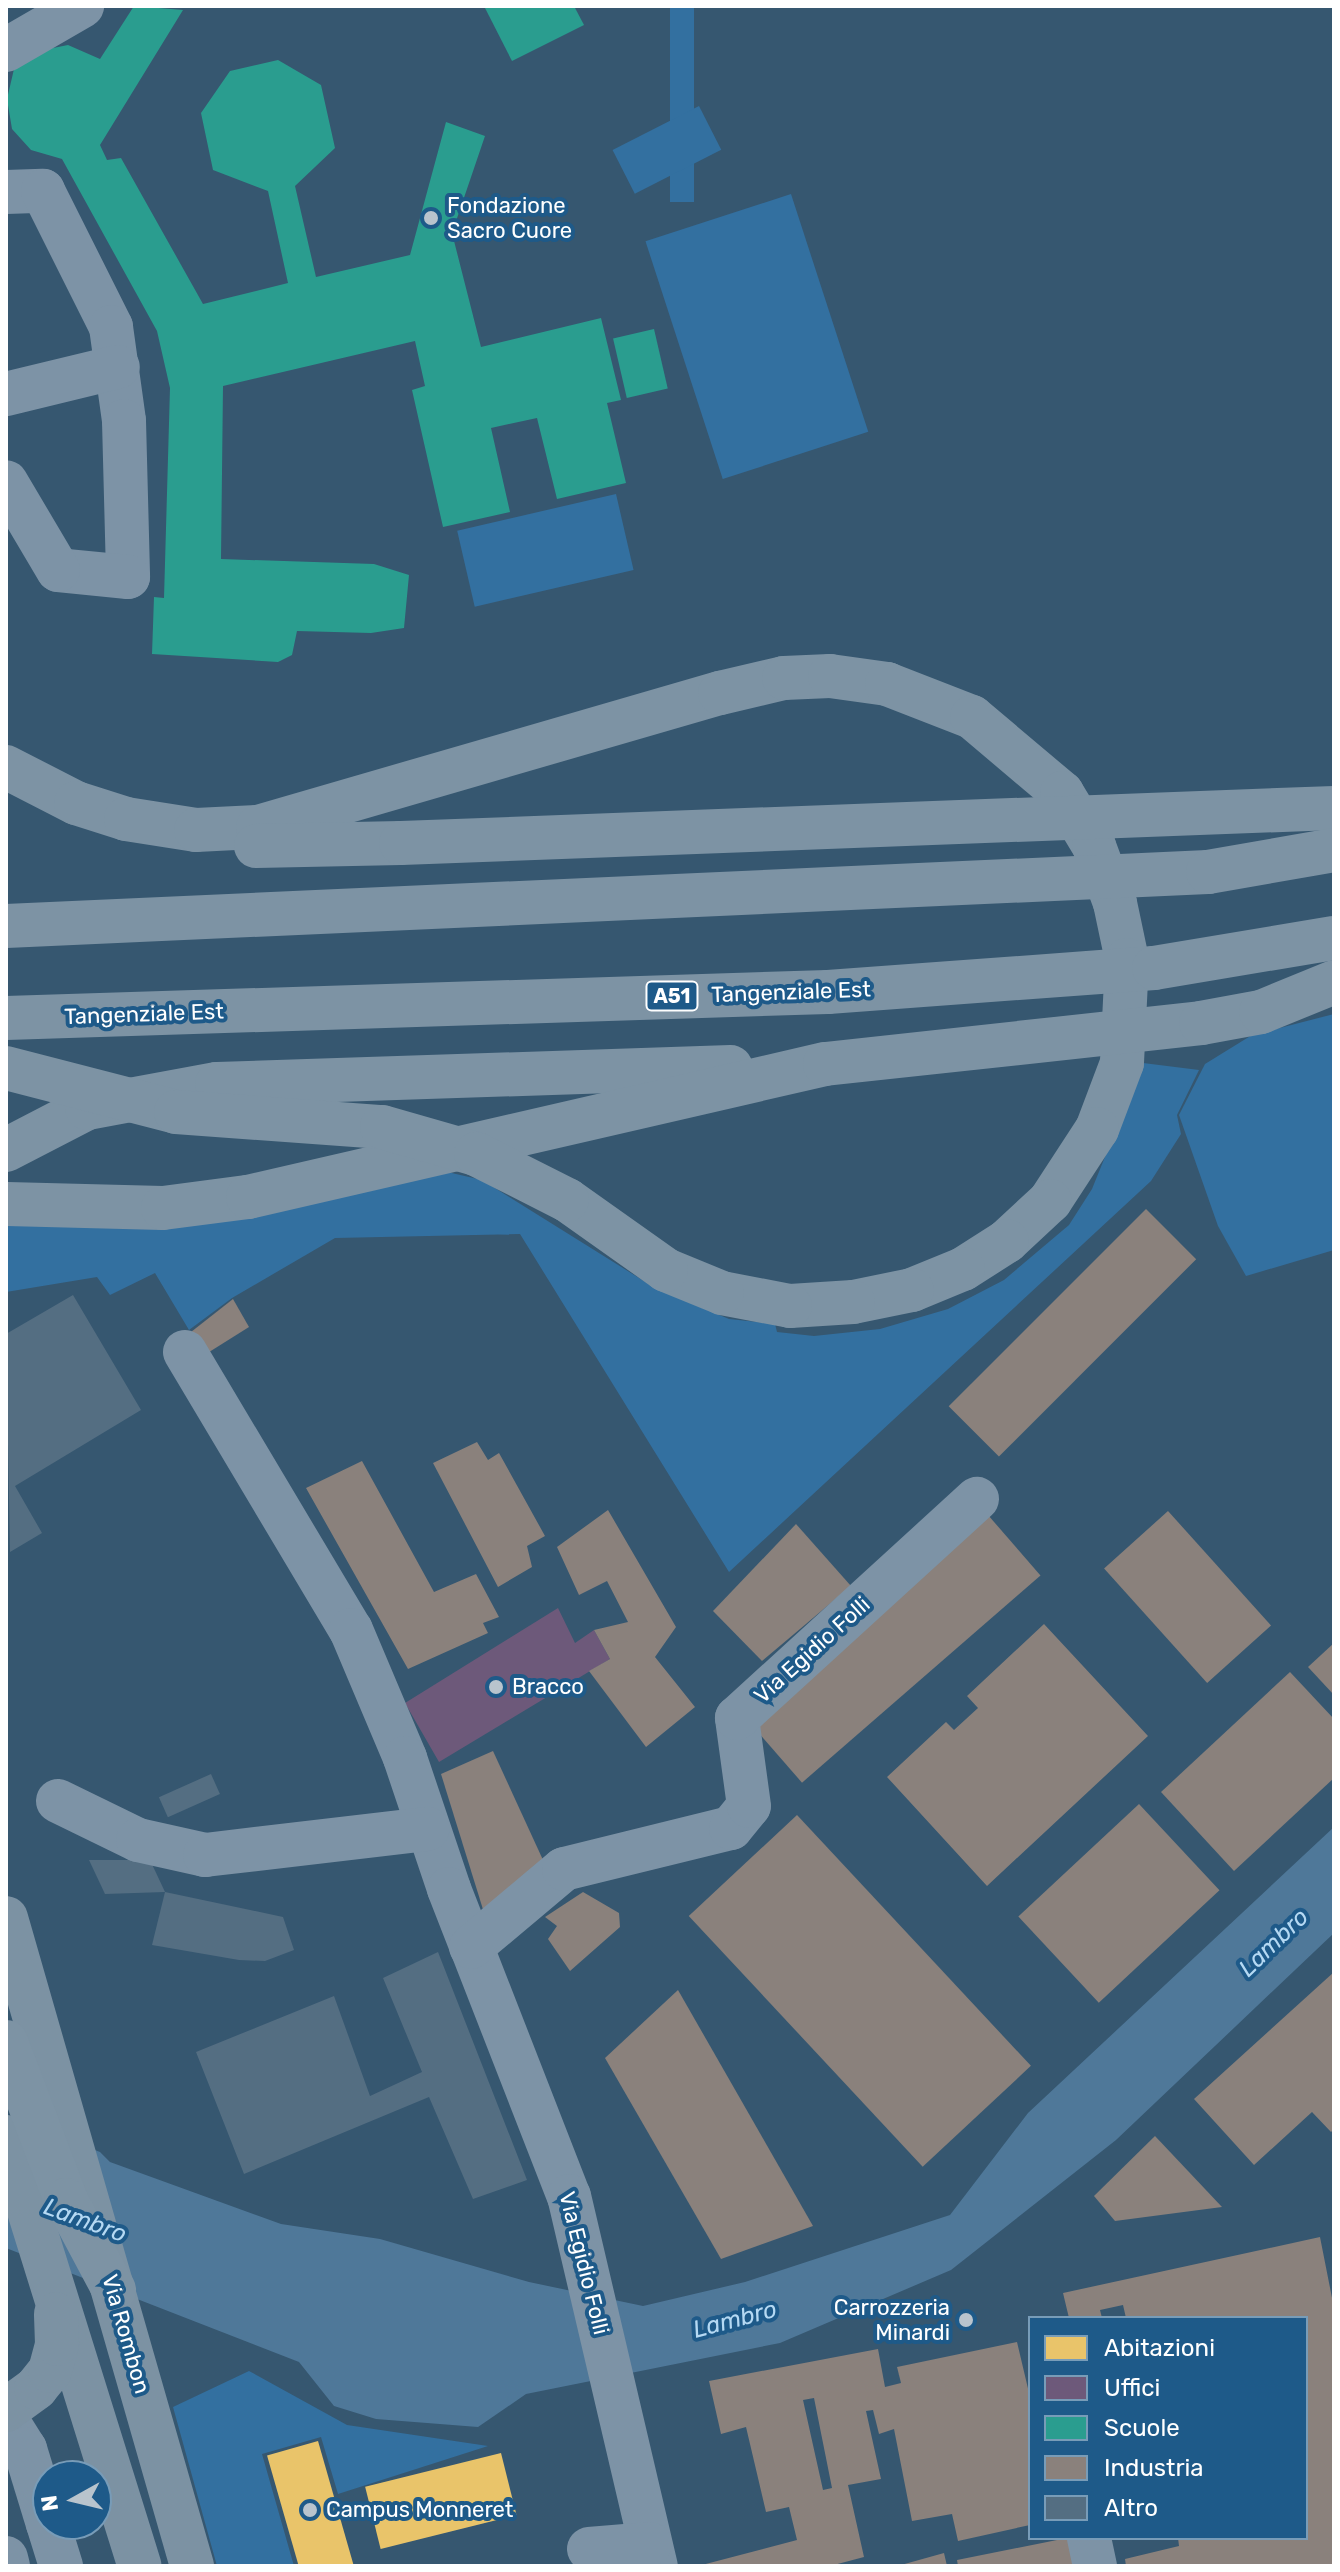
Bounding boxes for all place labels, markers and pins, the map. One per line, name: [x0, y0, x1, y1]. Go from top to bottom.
place label: Fondazione Sacro Cuore: [447, 192, 572, 244]
marker: Fondazione Sacro Cuore: [422, 209, 440, 227]
place label: Bracco: [512, 1674, 584, 1700]
marker: Bracco: [487, 1678, 505, 1696]
place label: Carrozzeria Minardi: [834, 2294, 950, 2346]
marker: Carrozzeria Minardi: [957, 2311, 975, 2329]
place label: Campus Monneret: [326, 2497, 513, 2523]
marker: Campus Monneret: [301, 2501, 319, 2519]

